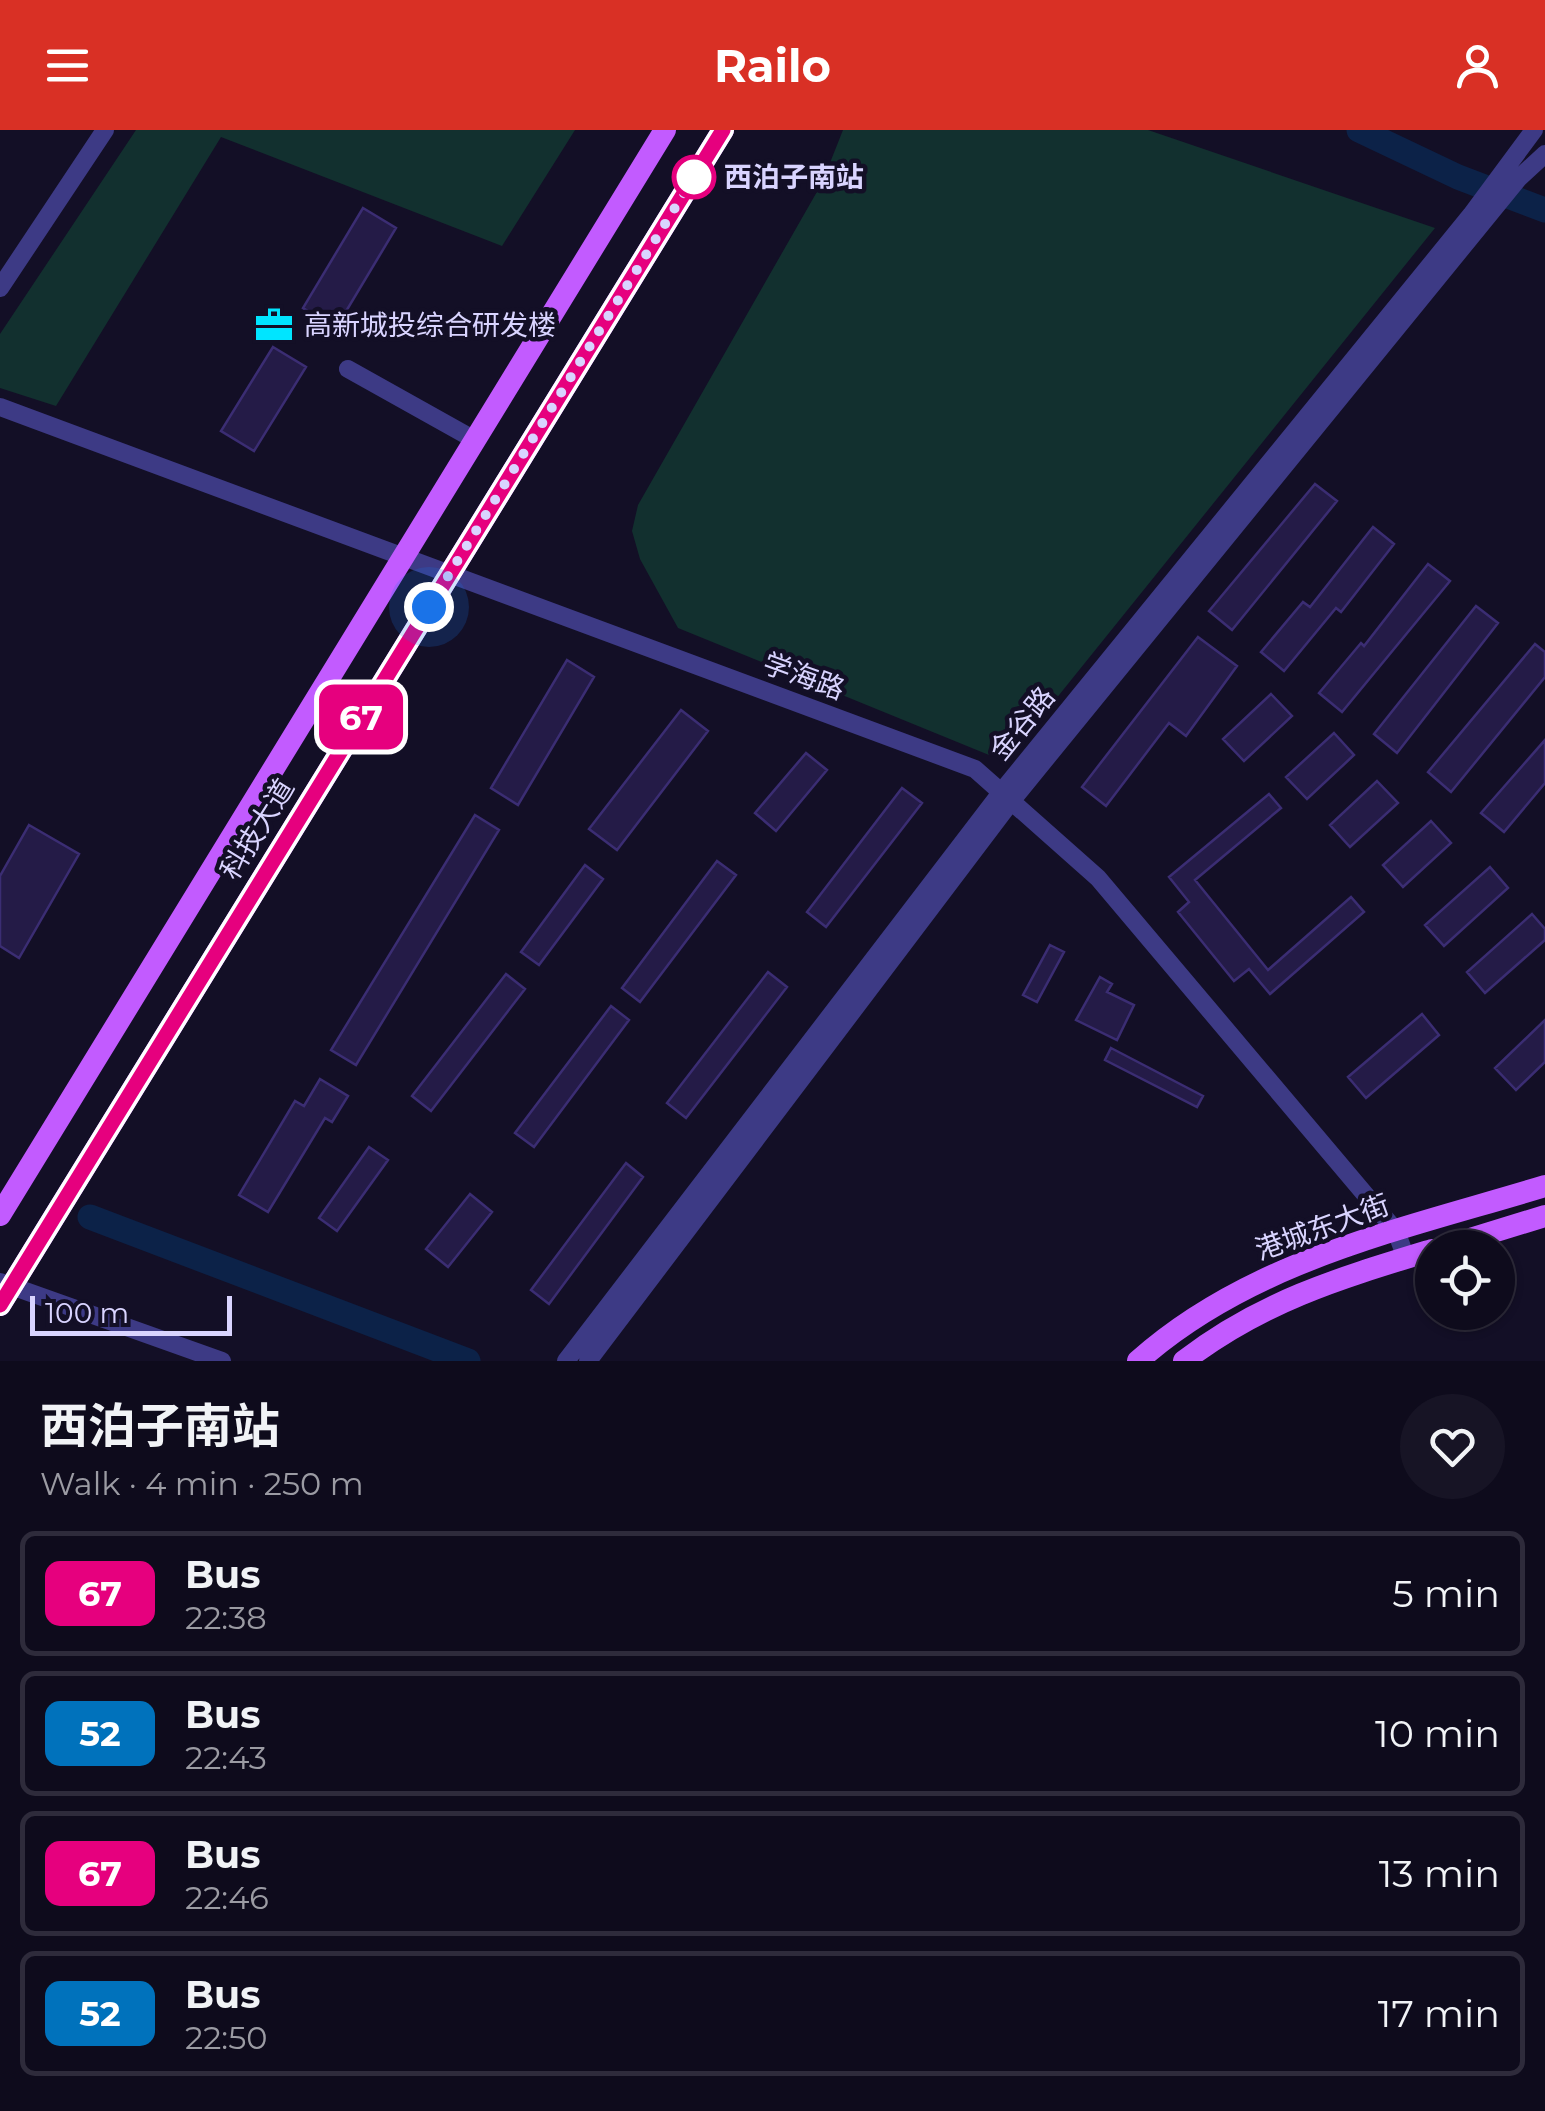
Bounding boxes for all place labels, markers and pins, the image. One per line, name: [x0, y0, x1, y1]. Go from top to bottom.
marker: 西泊子南站: [673, 156, 715, 198]
place label: 西泊子南站: [724, 160, 864, 194]
office icon: 高新城投综合研发楼: [253, 304, 295, 346]
place label: 高新城投综合研发楼: [304, 308, 556, 342]

